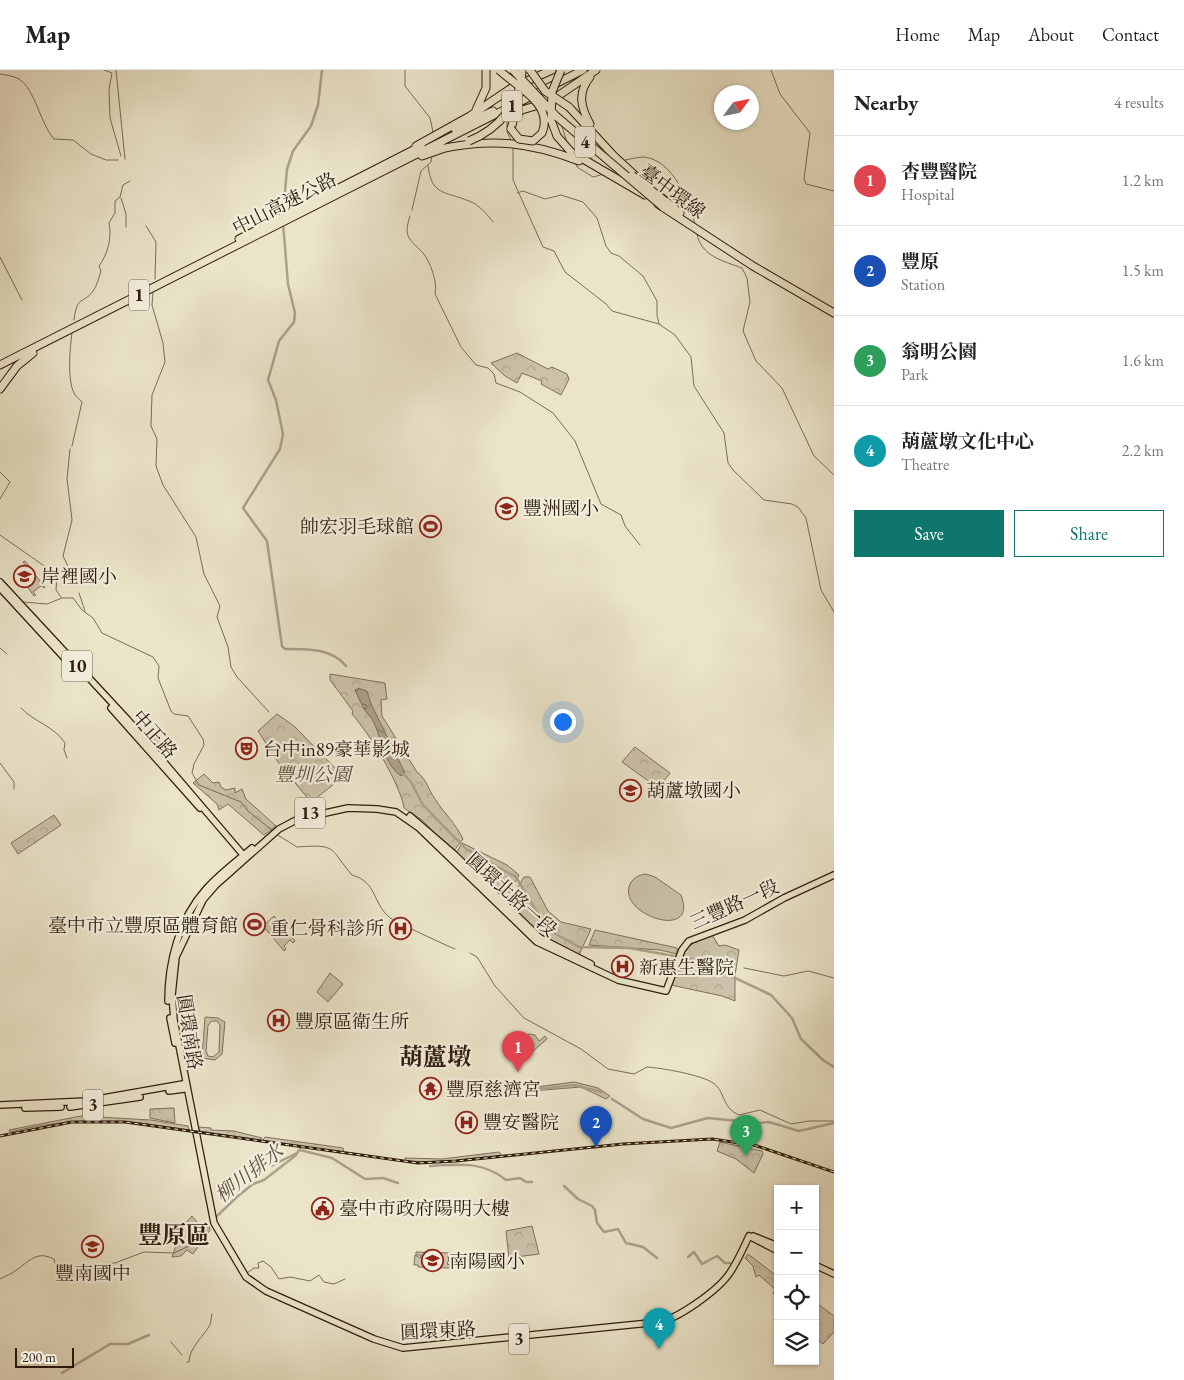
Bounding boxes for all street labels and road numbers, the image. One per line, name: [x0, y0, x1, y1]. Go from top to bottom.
road number: 1: [502, 90, 522, 122]
road number: 4: [575, 126, 595, 158]
street label: 臺中環線: [635, 159, 711, 224]
street label: 中山高速公路: [228, 166, 341, 240]
road number: 1: [129, 280, 149, 310]
road number: 10: [62, 650, 92, 682]
street label: 中正路: [126, 705, 183, 764]
road number: 13: [295, 798, 325, 828]
street label: 圓環北路一段: [461, 847, 562, 942]
street label: 三豐路一段: [686, 874, 783, 935]
street label: 圓環南路: [171, 993, 208, 1072]
road number: 3: [83, 1090, 103, 1120]
street label: 圓環東路: [399, 1316, 477, 1345]
road number: 3: [509, 1324, 529, 1355]

